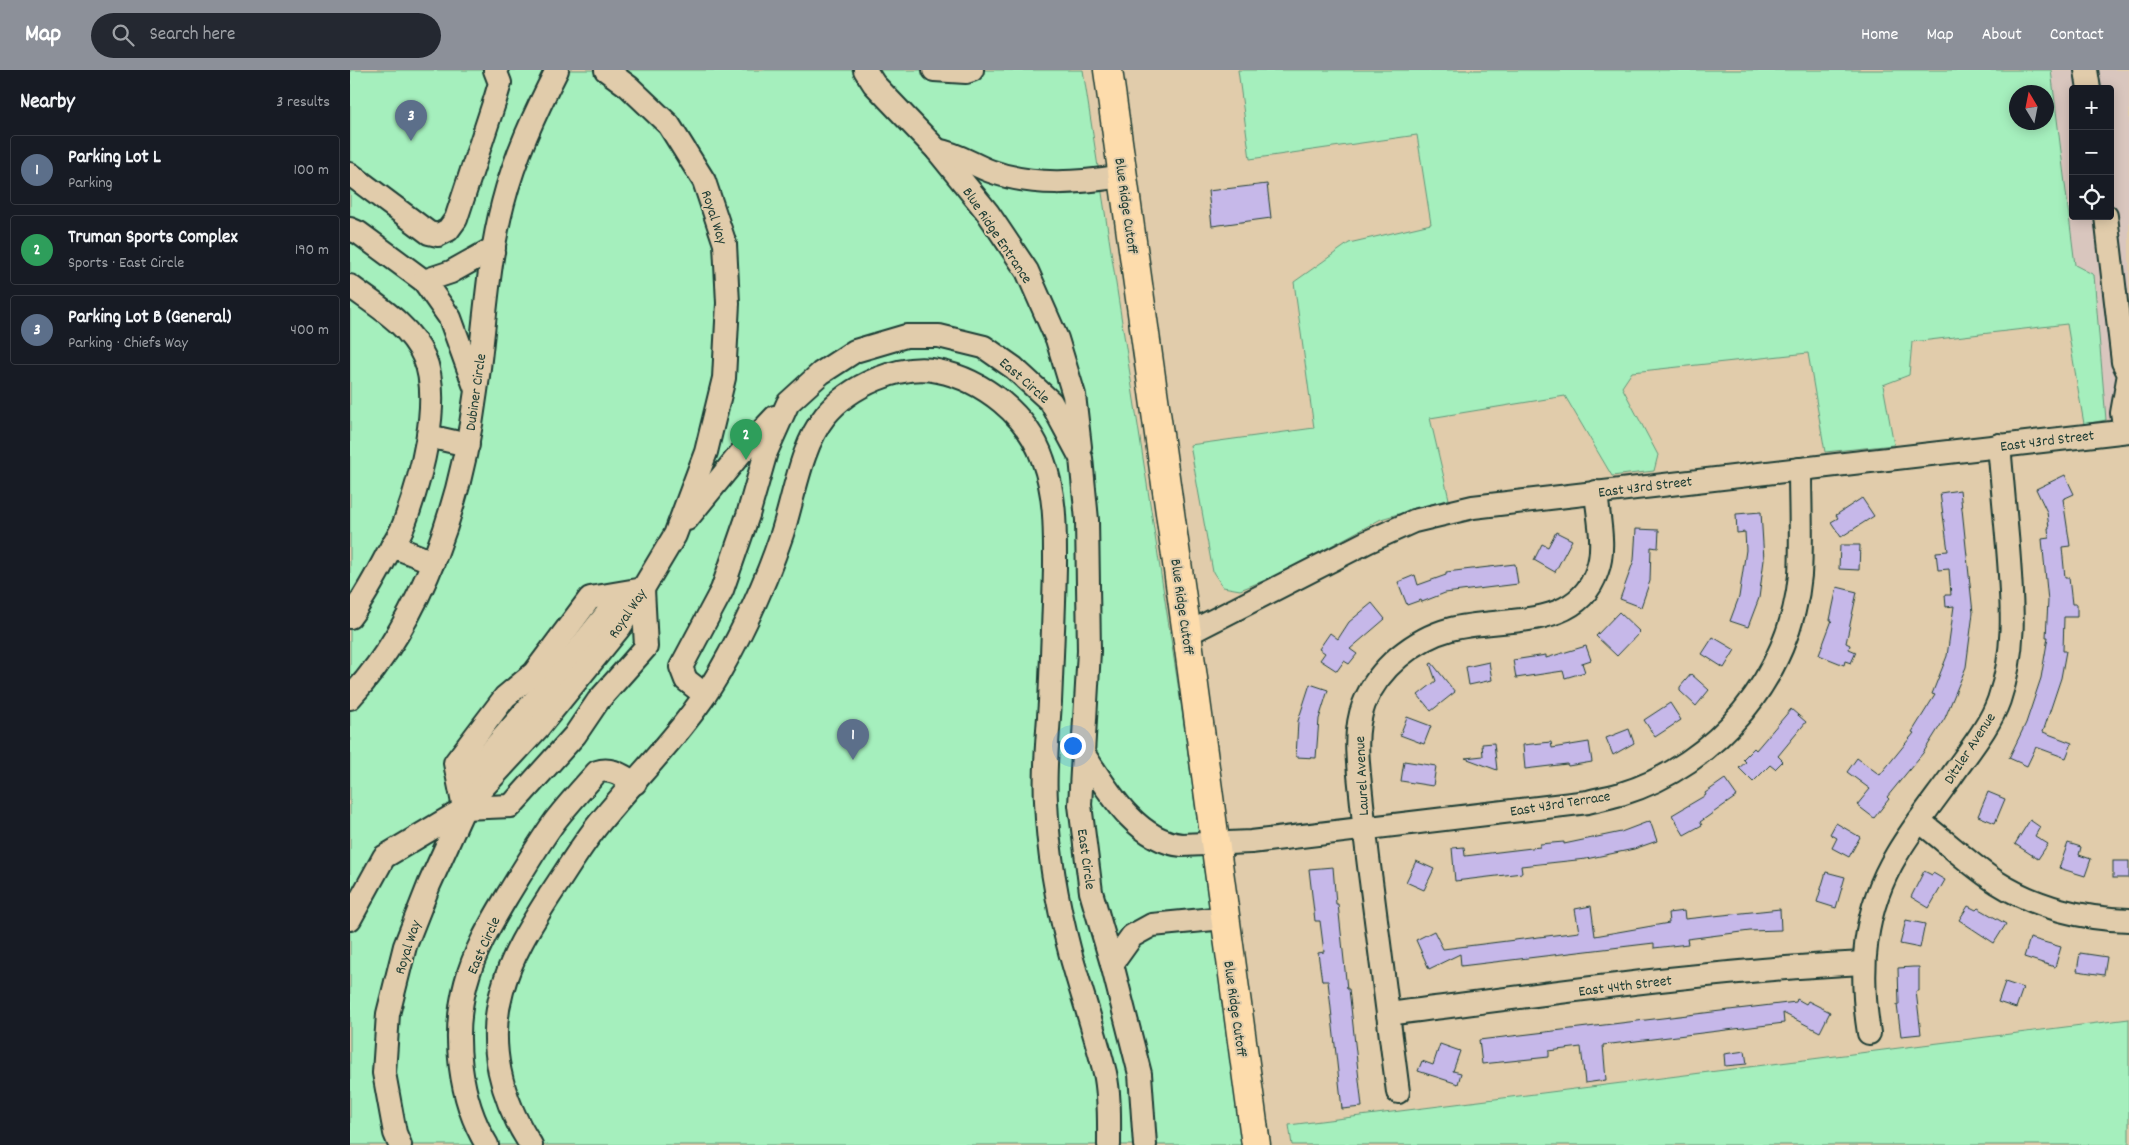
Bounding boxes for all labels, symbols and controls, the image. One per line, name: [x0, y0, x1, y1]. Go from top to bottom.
search box: [91, 13, 441, 58]
text: Map: [25, 18, 61, 52]
icon: search: [109, 21, 137, 49]
text: Search here: [149, 22, 235, 49]
text: Home: [1861, 23, 1898, 48]
text: Map: [1926, 23, 1954, 48]
text: About: [1982, 23, 2022, 48]
text: Contact: [2050, 23, 2104, 48]
north arrow: [2009, 85, 2054, 130]
map controls: [2069, 85, 2114, 220]
button: +: [2069, 85, 2114, 130]
text: Nearby: [20, 88, 75, 118]
text: 3 results: [276, 91, 330, 114]
pin: 3: [395, 100, 427, 141]
button: −: [2069, 130, 2114, 175]
text: Parking Lot L: [68, 145, 161, 172]
street label: Blue Ridge Cutoff: [1107, 157, 1143, 256]
text: 1: [35, 159, 39, 182]
text: 100 m: [293, 159, 329, 182]
text: Parking: [68, 172, 113, 195]
button: locate: [2069, 175, 2114, 220]
street label: Blue Ridge Entrance: [956, 183, 1037, 289]
street label: Royal Way: [694, 188, 732, 248]
text: Truman Sports Complex: [68, 225, 238, 252]
text: 2: [34, 239, 41, 262]
text: 190 m: [295, 239, 329, 262]
text: Sports · East Circle: [68, 252, 184, 275]
text: Parking Lot B (General): [68, 305, 231, 332]
text: 3: [33, 319, 41, 342]
text: 400 m: [290, 319, 329, 342]
text: Parking · Chiefs Way: [68, 332, 188, 355]
street label: Dubiner Circle: [461, 352, 493, 432]
street label: East Circle: [993, 353, 1054, 410]
pin: 2: [730, 419, 762, 460]
street label: East 43rd Street: [1999, 425, 2096, 459]
street label: East 43rd Street: [1597, 471, 1694, 505]
street label: Blue Ridge Cutoff: [1163, 558, 1199, 657]
street label: Royal Way: [604, 584, 654, 643]
street label: Ditzler Avenue: [1939, 708, 2002, 789]
pin: 1: [837, 719, 869, 760]
your location: [1060, 733, 1086, 759]
street label: Laurel Avenue: [1350, 735, 1376, 816]
street label: East 43rd Terrace: [1508, 786, 1613, 824]
street label: East Circle: [1070, 828, 1100, 891]
street label: East Circle: [462, 913, 507, 978]
street label: Royal Way: [390, 917, 428, 978]
street label: Blue Ridge Cutoff: [1216, 960, 1252, 1059]
street label: East 44th Street: [1577, 970, 1674, 1004]

